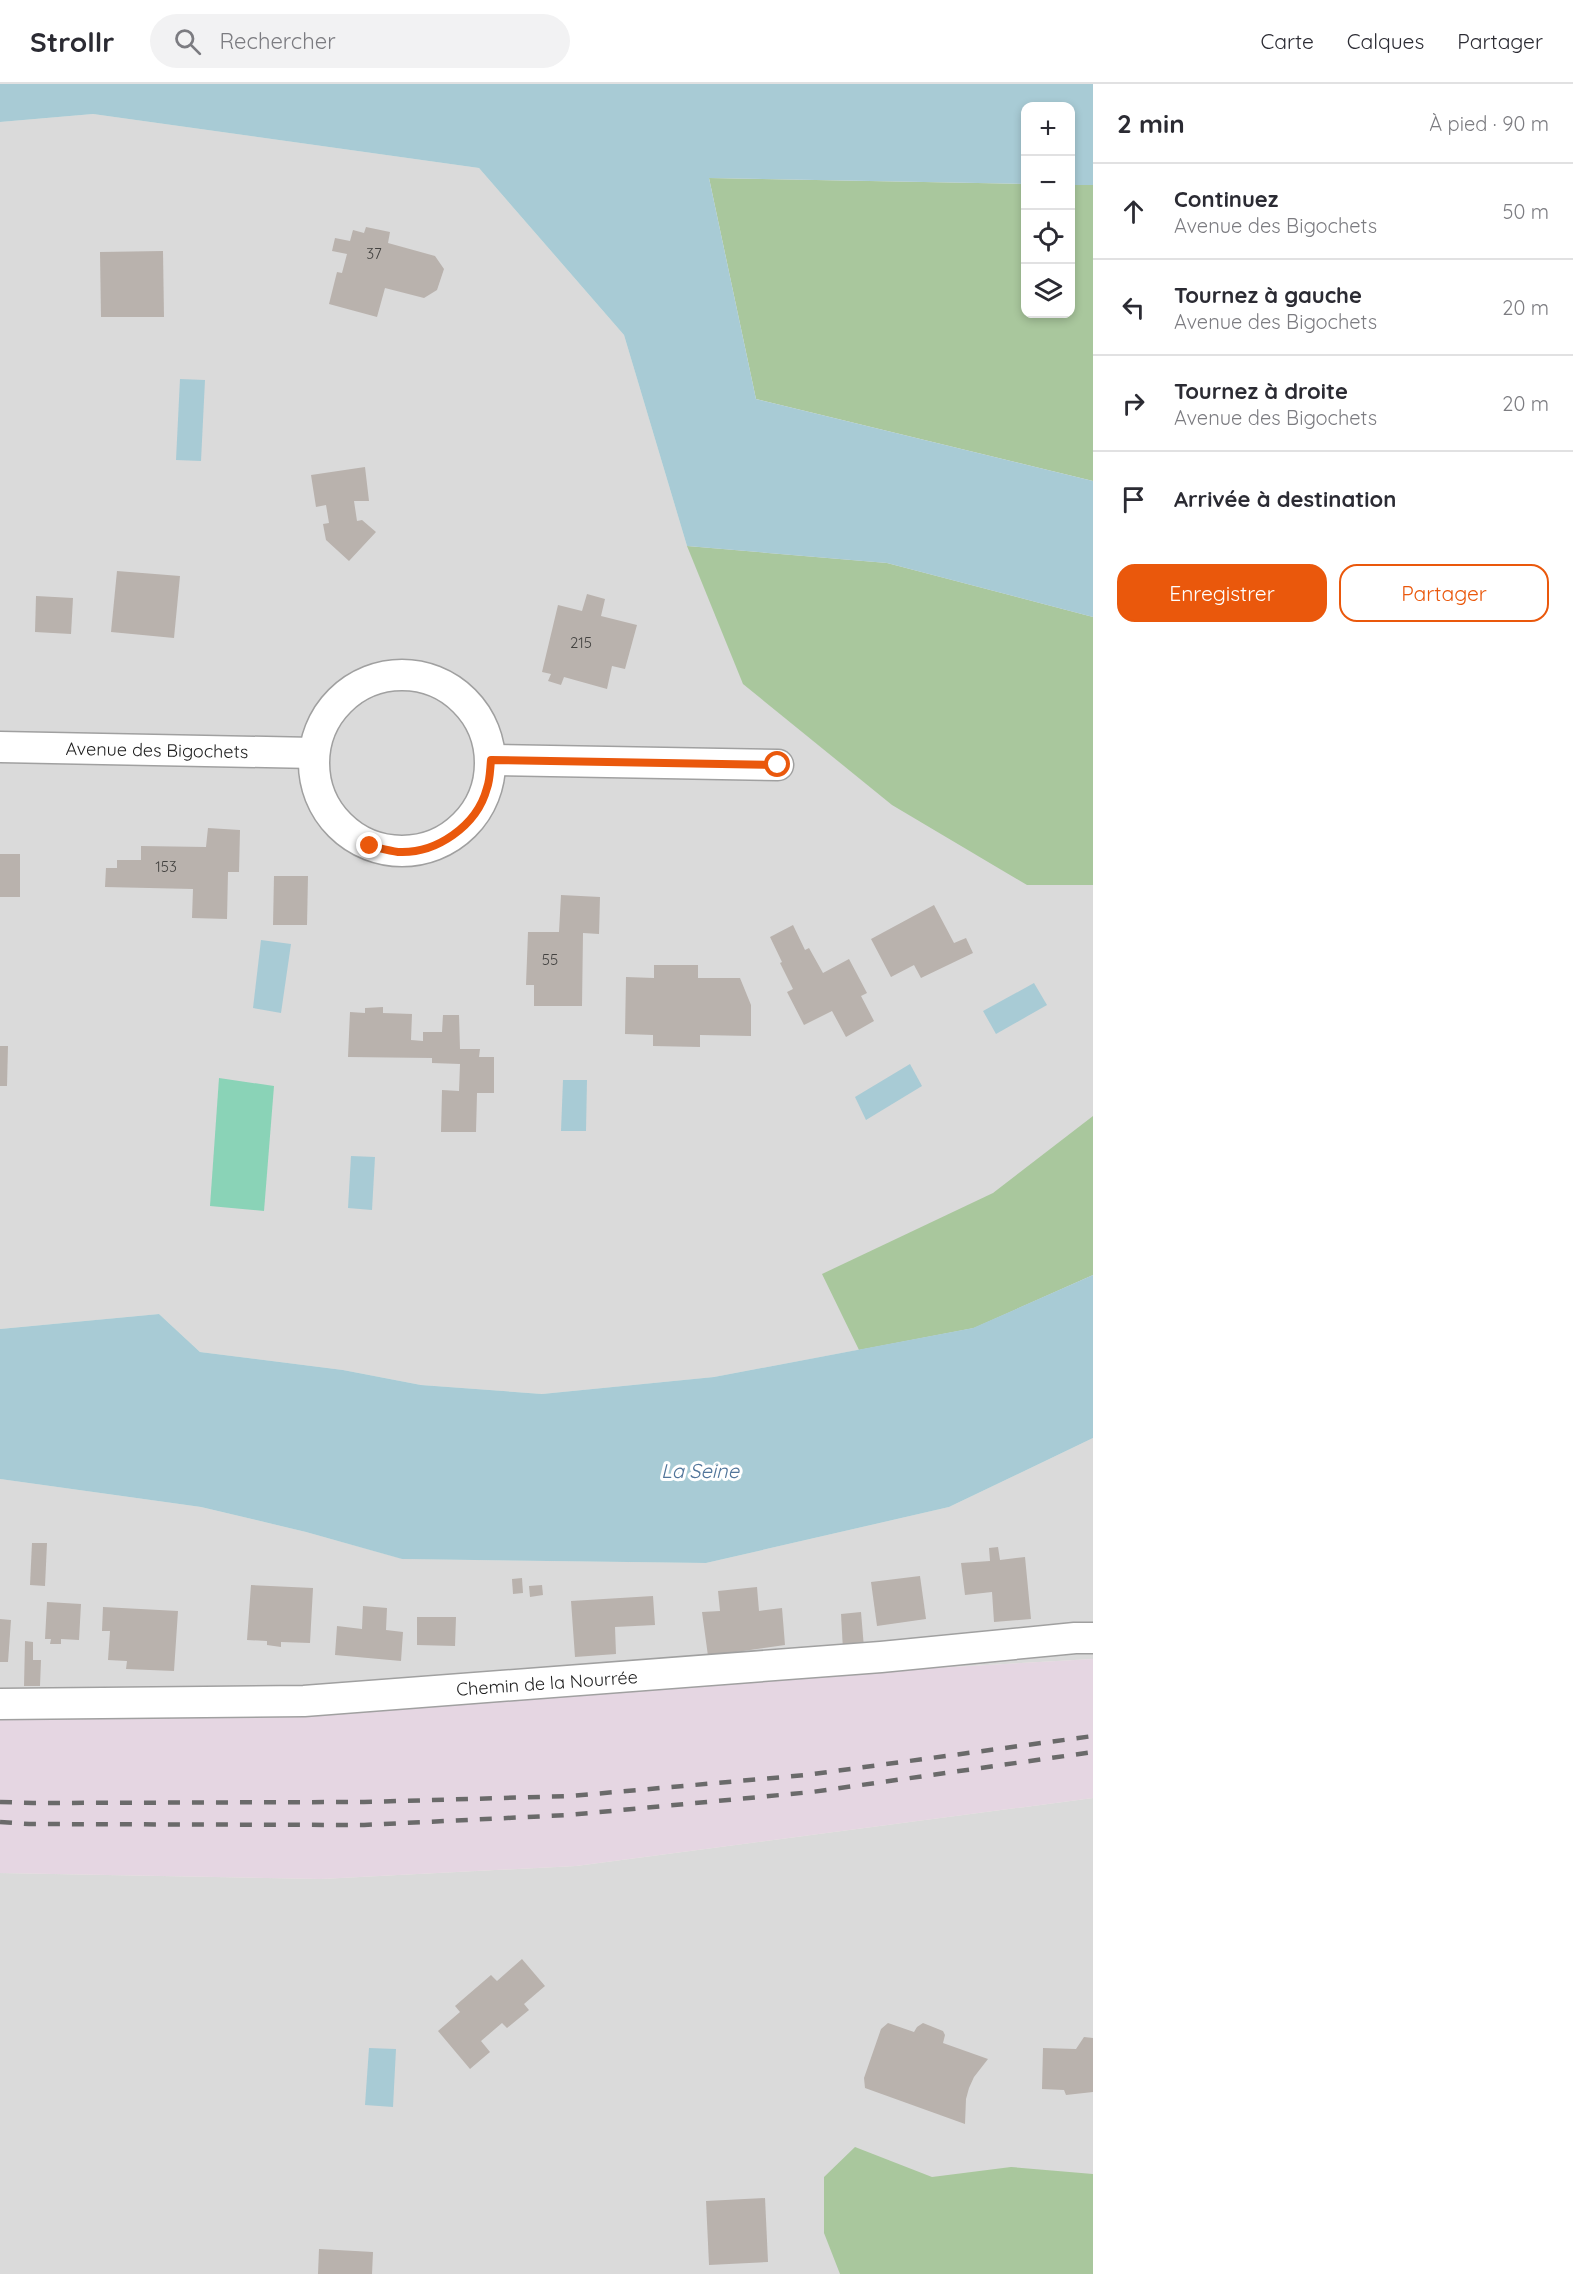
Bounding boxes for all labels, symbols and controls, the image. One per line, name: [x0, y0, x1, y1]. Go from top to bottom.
search box: [150, 14, 570, 68]
text: Strollr: [30, 24, 114, 59]
icon: search: [171, 25, 204, 58]
text: Rechercher: [219, 27, 336, 55]
text: Carte: [1260, 28, 1314, 54]
text: Calques: [1347, 28, 1424, 54]
text: Partager: [1457, 28, 1543, 54]
map controls: [1021, 102, 1075, 318]
button: +: [1021, 102, 1075, 156]
text: 2 min: [1117, 107, 1185, 140]
text: À pied · 90 m: [1429, 111, 1549, 136]
button: −: [1021, 156, 1075, 210]
text: Continuez: [1174, 185, 1278, 213]
icon: ahead: [1117, 195, 1150, 228]
text: 50 m: [1503, 199, 1549, 224]
button: locate: [1021, 210, 1075, 264]
text: Avenue des Bigochets: [1174, 213, 1377, 238]
house number: 37: [366, 244, 382, 263]
button: layers: [1021, 264, 1075, 318]
text: Tournez à gauche: [1174, 281, 1362, 309]
icon: left: [1117, 291, 1150, 324]
text: 20 m: [1502, 295, 1549, 320]
text: Avenue des Bigochets: [1174, 309, 1377, 334]
text: Tournez à droite: [1174, 377, 1348, 405]
icon: right: [1117, 387, 1150, 420]
text: 20 m: [1502, 391, 1549, 416]
text: Avenue des Bigochets: [1174, 405, 1377, 430]
icon: arrive: [1117, 483, 1150, 516]
text: Arrivée à destination: [1174, 485, 1396, 513]
button: Enregistrer: [1117, 564, 1327, 622]
button: Partager: [1339, 564, 1549, 622]
house number: 215: [570, 633, 592, 652]
street label: Avenue des Bigochets: [65, 737, 249, 763]
route start: [764, 751, 790, 777]
route end: [356, 832, 382, 858]
house number: 153: [155, 857, 177, 876]
house number: 55: [542, 950, 558, 969]
water label: La Seine: [661, 1458, 740, 1483]
street label: Chemin de la Nourrée: [456, 1665, 638, 1701]

